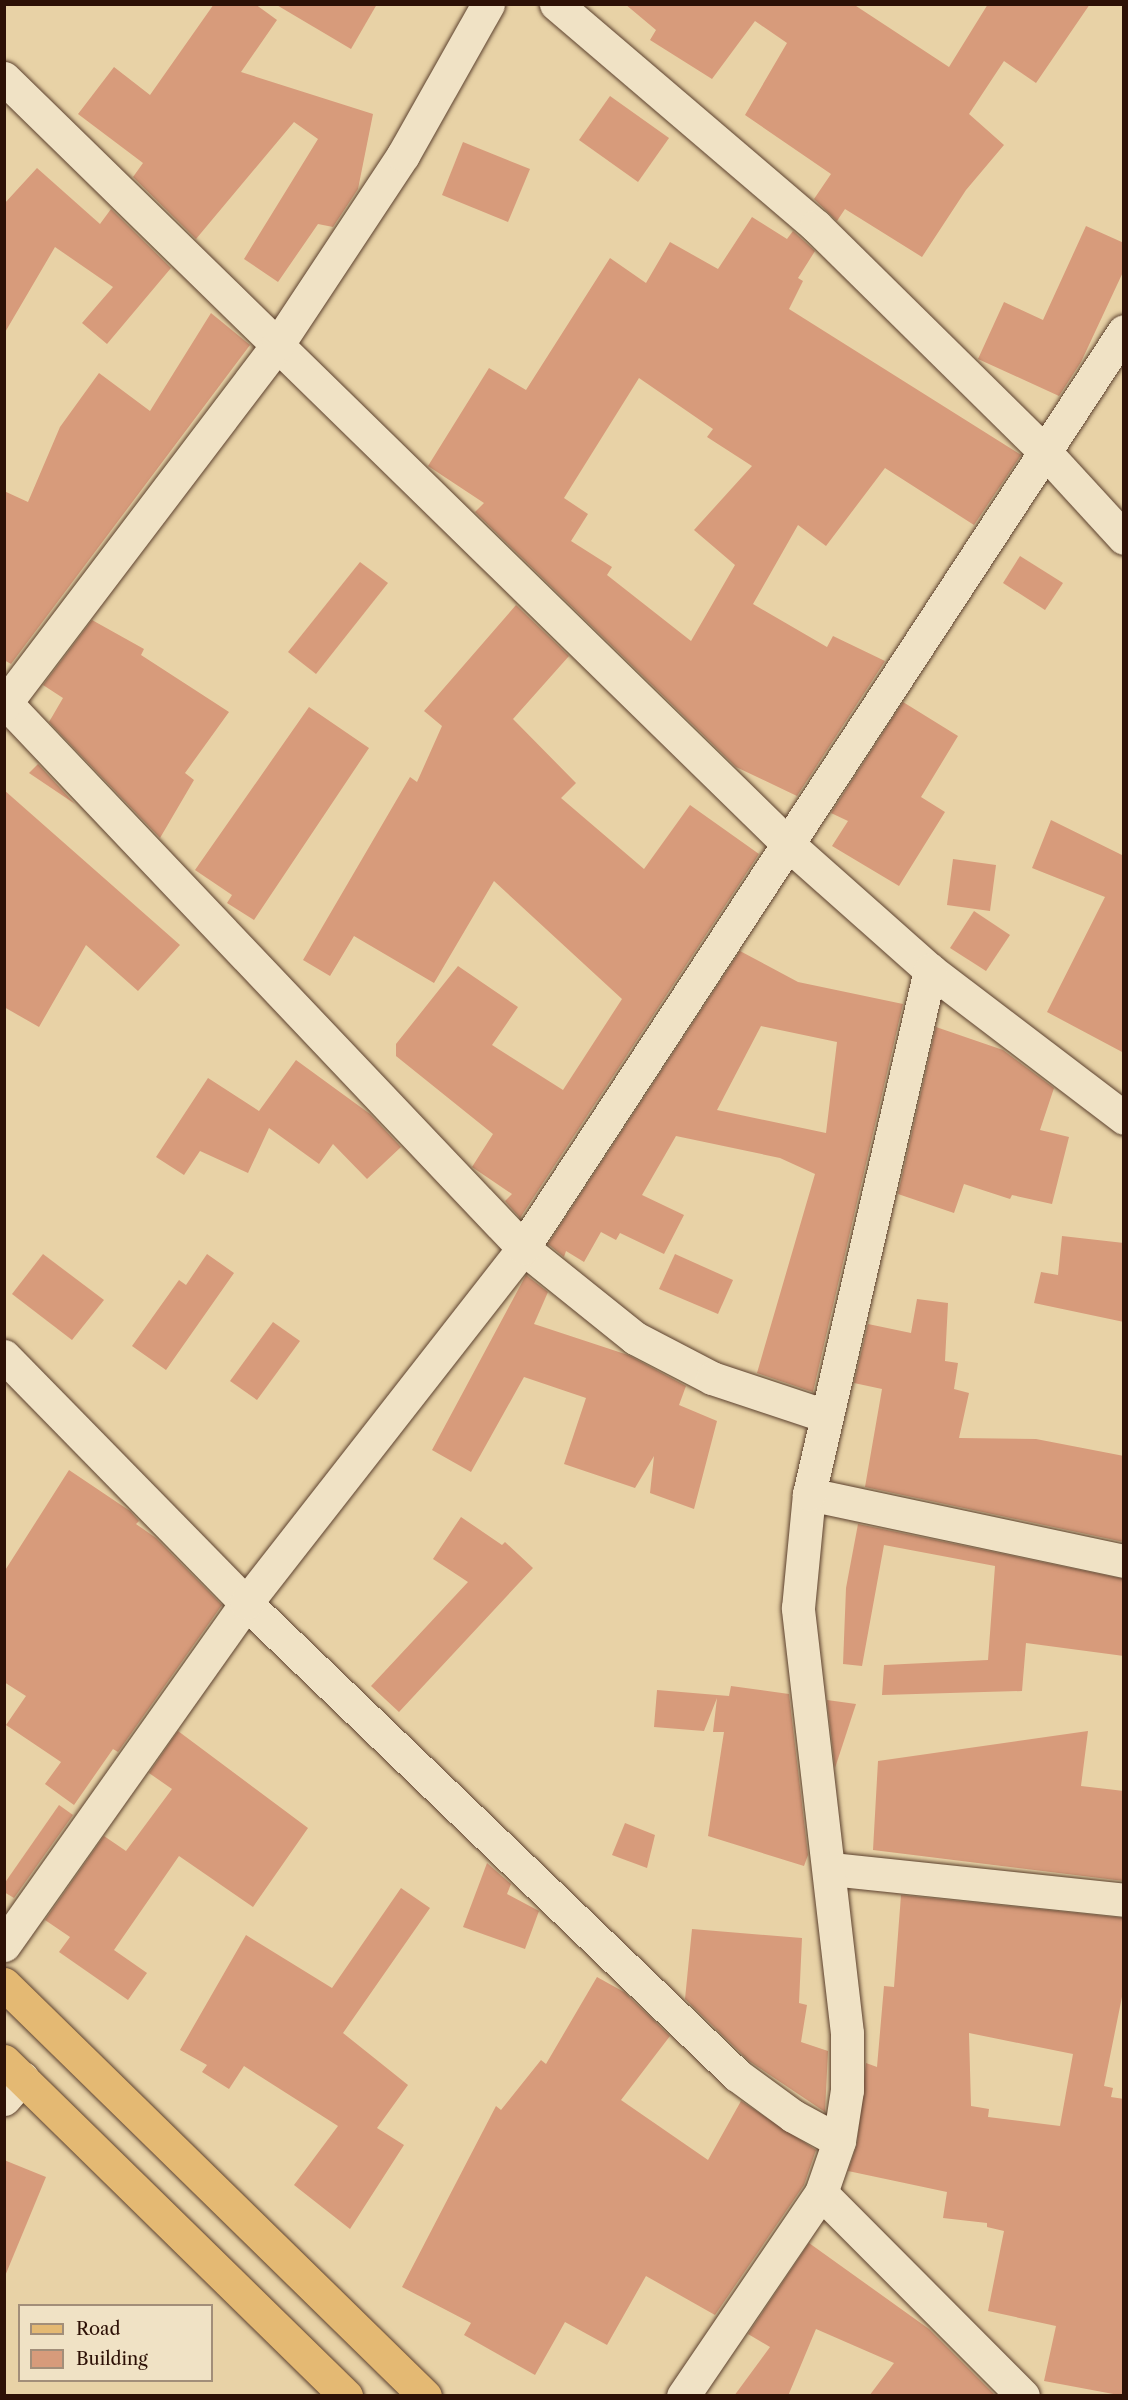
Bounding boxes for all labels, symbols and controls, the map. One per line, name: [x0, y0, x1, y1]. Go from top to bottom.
legend: [18, 2304, 213, 2382]
text: Road: [76, 2318, 121, 2340]
text: Building: [76, 2348, 148, 2370]

